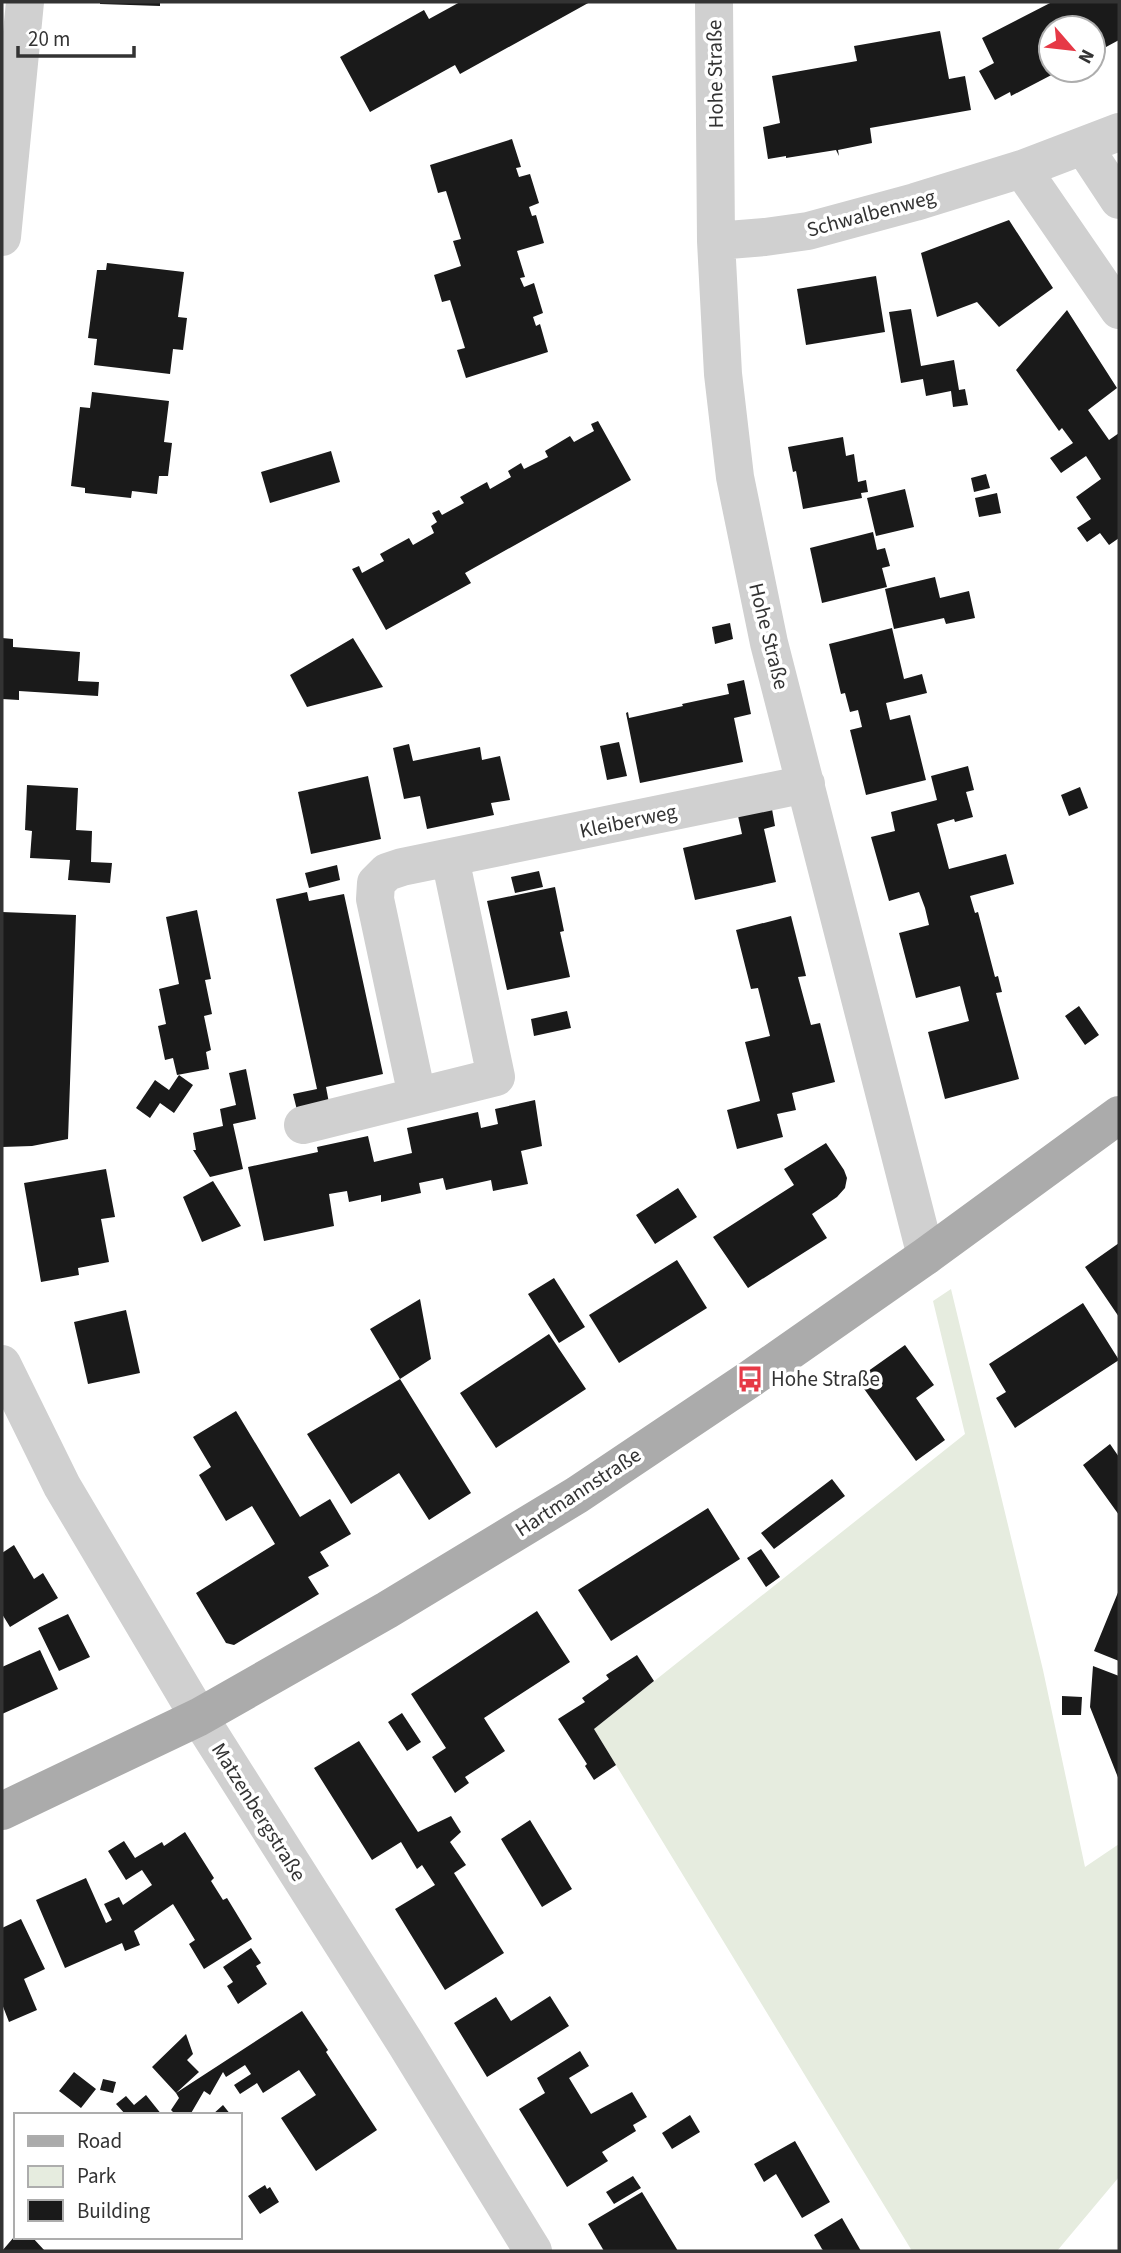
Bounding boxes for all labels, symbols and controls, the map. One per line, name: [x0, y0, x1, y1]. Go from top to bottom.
scale bar: [18, 14, 133, 58]
north arrow: [1037, 14, 1107, 84]
street label: Hohe Straße: [699, 19, 731, 129]
text: 20 m: [28, 24, 70, 54]
text: N: [1071, 44, 1101, 68]
street label: Schwalbenweg: [803, 181, 939, 245]
street label: Hohe Straße: [741, 580, 797, 692]
street label: Kleiberweg: [577, 796, 680, 846]
bus stop icon: Hohe Straße: [735, 1364, 765, 1394]
place label: Hohe Straße: [771, 1364, 880, 1394]
street label: Hartmannstraße: [509, 1440, 647, 1544]
street label: Matzenbergstraße: [204, 1737, 314, 1887]
legend: [14, 2113, 242, 2239]
text: Road: [77, 2126, 122, 2156]
text: Park: [77, 2161, 117, 2191]
text: Building: [77, 2196, 151, 2226]

